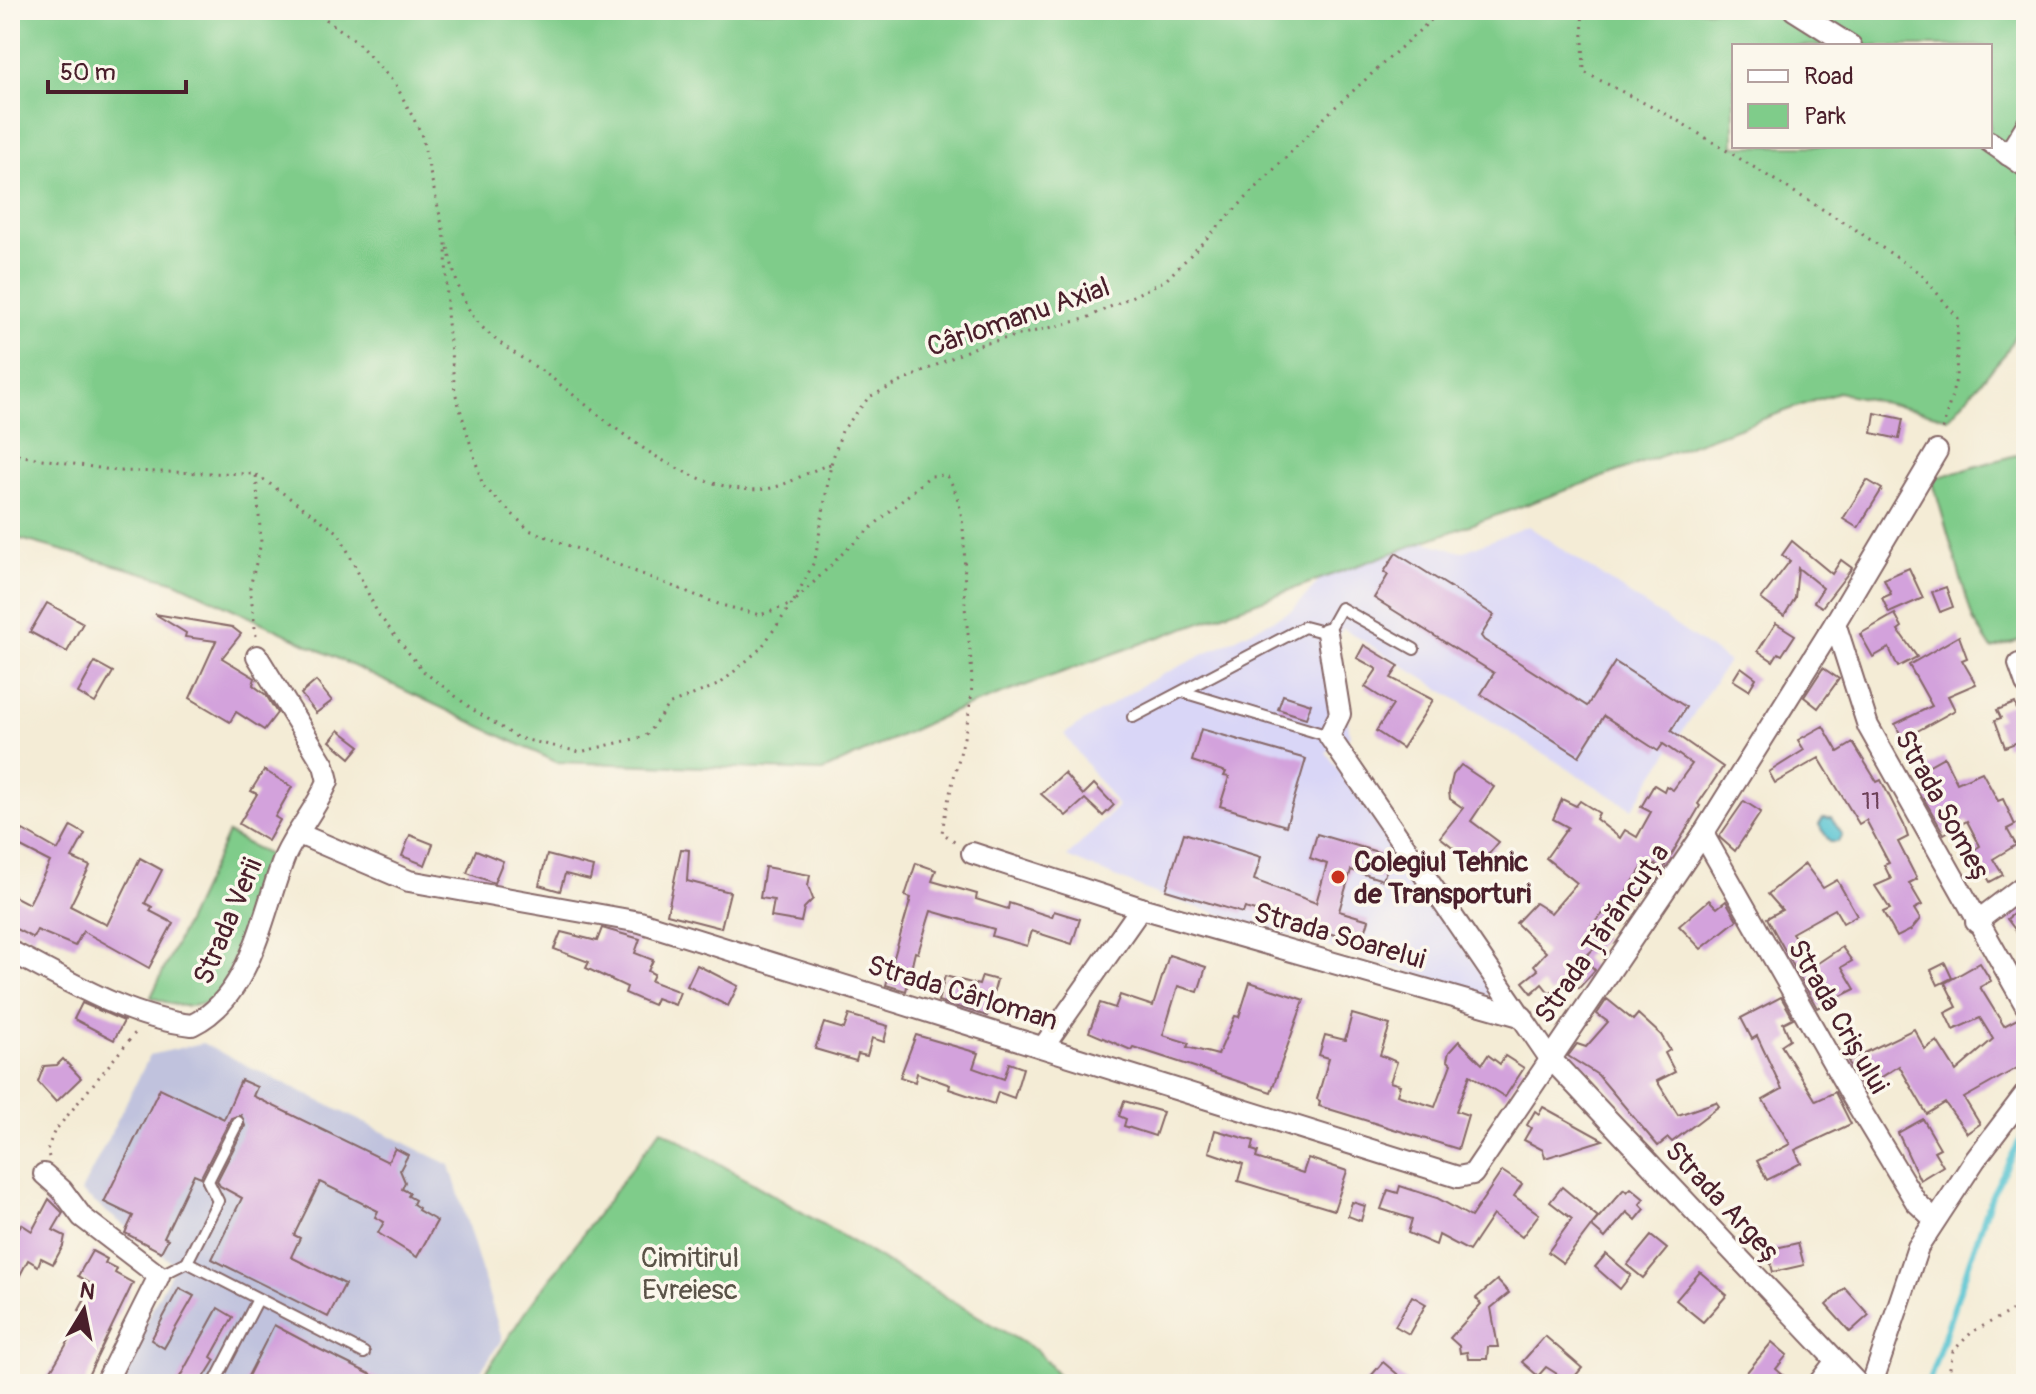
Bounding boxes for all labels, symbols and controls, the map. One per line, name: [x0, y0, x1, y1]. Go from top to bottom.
scale bar: [48, 44, 186, 94]
legend: [1732, 44, 1992, 148]
text: 50 m: [60, 58, 116, 87]
text: Road: [1804, 62, 1854, 91]
text: Park: [1804, 102, 1846, 131]
street label: Cârlomanu Axial: [922, 270, 1115, 365]
street label: Strada Someș: [1886, 724, 1999, 889]
house number: 11: [1862, 787, 1880, 816]
street label: Strada Țărăncuța: [1527, 837, 1677, 1031]
place label: Colegiul Tehnic de Transporturi: [1354, 845, 1531, 912]
street label: Strada Verii: [186, 853, 271, 990]
marker: Colegiul Tehnic de Transporturi: [1329, 868, 1347, 886]
street label: Strada Soarelui: [1250, 895, 1429, 978]
street label: Strada Crișului: [1779, 933, 1896, 1100]
street label: Strada Cârloman: [863, 948, 1062, 1039]
street label: Strada Argeș: [1657, 1134, 1789, 1272]
park label: Cimitirul Evreiesc: [641, 1241, 739, 1308]
north arrow: [44, 1270, 124, 1350]
text: N: [78, 1276, 97, 1306]

